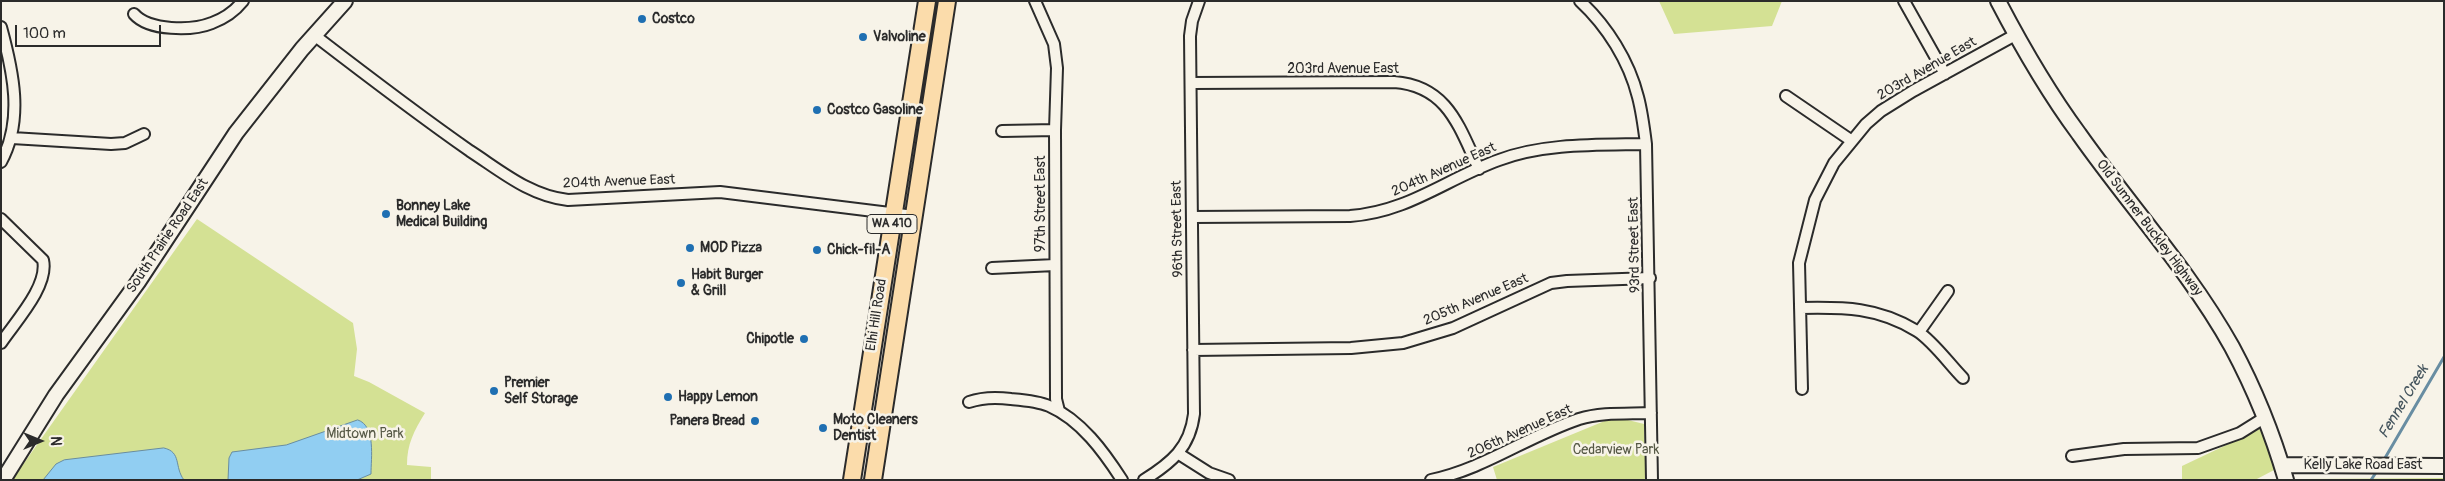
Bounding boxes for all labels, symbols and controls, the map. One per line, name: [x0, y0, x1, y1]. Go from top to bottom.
place label: Costco: [652, 11, 695, 27]
marker: Costco: [636, 13, 648, 25]
scale bar: [18, 15, 164, 47]
text: 100 m: [23, 24, 66, 43]
place label: Valvoline: [873, 29, 926, 45]
marker: Valvoline: [857, 31, 869, 43]
street label: 203rd Avenue East: [1874, 34, 1980, 104]
street label: 203rd Avenue East: [1287, 61, 1399, 77]
place label: Costco Gasoline: [827, 102, 923, 118]
marker: Costco Gasoline: [811, 104, 823, 116]
street label: 204th Avenue East: [1389, 139, 1499, 201]
street label: 97th Street East: [1033, 156, 1049, 252]
street label: Old Sumner Buckley Highway: [2092, 156, 2206, 300]
street label: 204th Avenue East: [562, 172, 676, 192]
street label: South Prairie Road East: [123, 176, 213, 296]
street label: 96th Street East: [1169, 180, 1187, 278]
street label: 93rd Street East: [1626, 197, 1644, 293]
place label: Bonney Lake Medical Building: [396, 198, 487, 230]
marker: Bonney Lake Medical Building: [380, 208, 392, 220]
road number: WA 410: [867, 214, 917, 233]
place label: MOD Pizza: [700, 240, 762, 256]
marker: MOD Pizza: [684, 242, 696, 254]
place label: Chick-fil-A: [827, 242, 890, 258]
marker: Chick-fil-A: [811, 244, 823, 256]
place label: Habit Burger & Grill: [691, 267, 763, 300]
street label: 205th Avenue East: [1421, 270, 1531, 330]
marker: Habit Burger & Grill: [675, 277, 687, 289]
street label: Elhi Hill Road: [863, 278, 891, 352]
place label: Chipotle: [746, 331, 794, 347]
marker: Chipotle: [798, 333, 810, 345]
water label: Fennel Creek: [2375, 362, 2433, 442]
place label: Premier Self Storage: [504, 375, 578, 408]
marker: Premier Self Storage: [488, 385, 500, 397]
place label: Happy Lemon: [678, 389, 758, 405]
marker: Happy Lemon: [662, 391, 674, 403]
street label: 206th Avenue East: [1465, 401, 1575, 463]
place label: Moto Cleaners Dentist: [833, 412, 918, 444]
place label: Panera Bread: [669, 413, 745, 429]
marker: Panera Bread: [749, 415, 761, 427]
north arrow: [15, 416, 65, 466]
marker: Moto Cleaners Dentist: [817, 422, 829, 434]
park label: Midtown Park: [326, 426, 404, 442]
text: N: [47, 436, 64, 446]
park label: Cedarview Park: [1573, 442, 1659, 458]
street label: Kelly Lake Road East: [2304, 457, 2422, 473]

